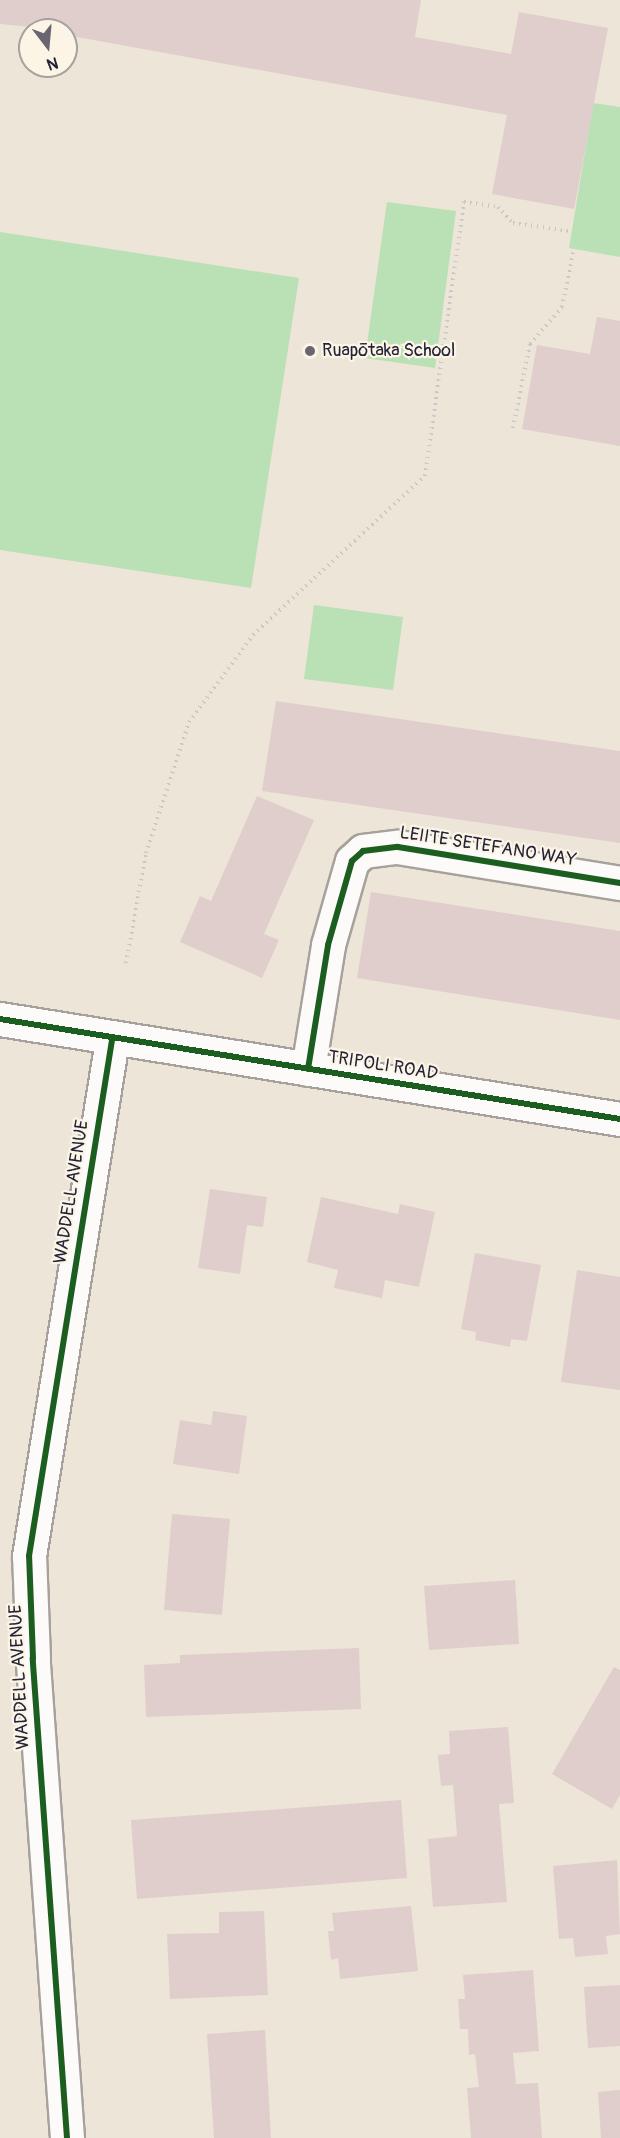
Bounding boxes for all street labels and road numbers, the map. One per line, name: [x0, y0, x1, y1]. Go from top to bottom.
street label: LEIITE SETEFANO WAY: [398, 822, 578, 872]
street label: TRIPOLI ROAD: [327, 1047, 439, 1085]
street label: WADDELL AVENUE: [50, 1119, 94, 1265]
street label: WADDELL AVENUE: [5, 1604, 35, 1750]

